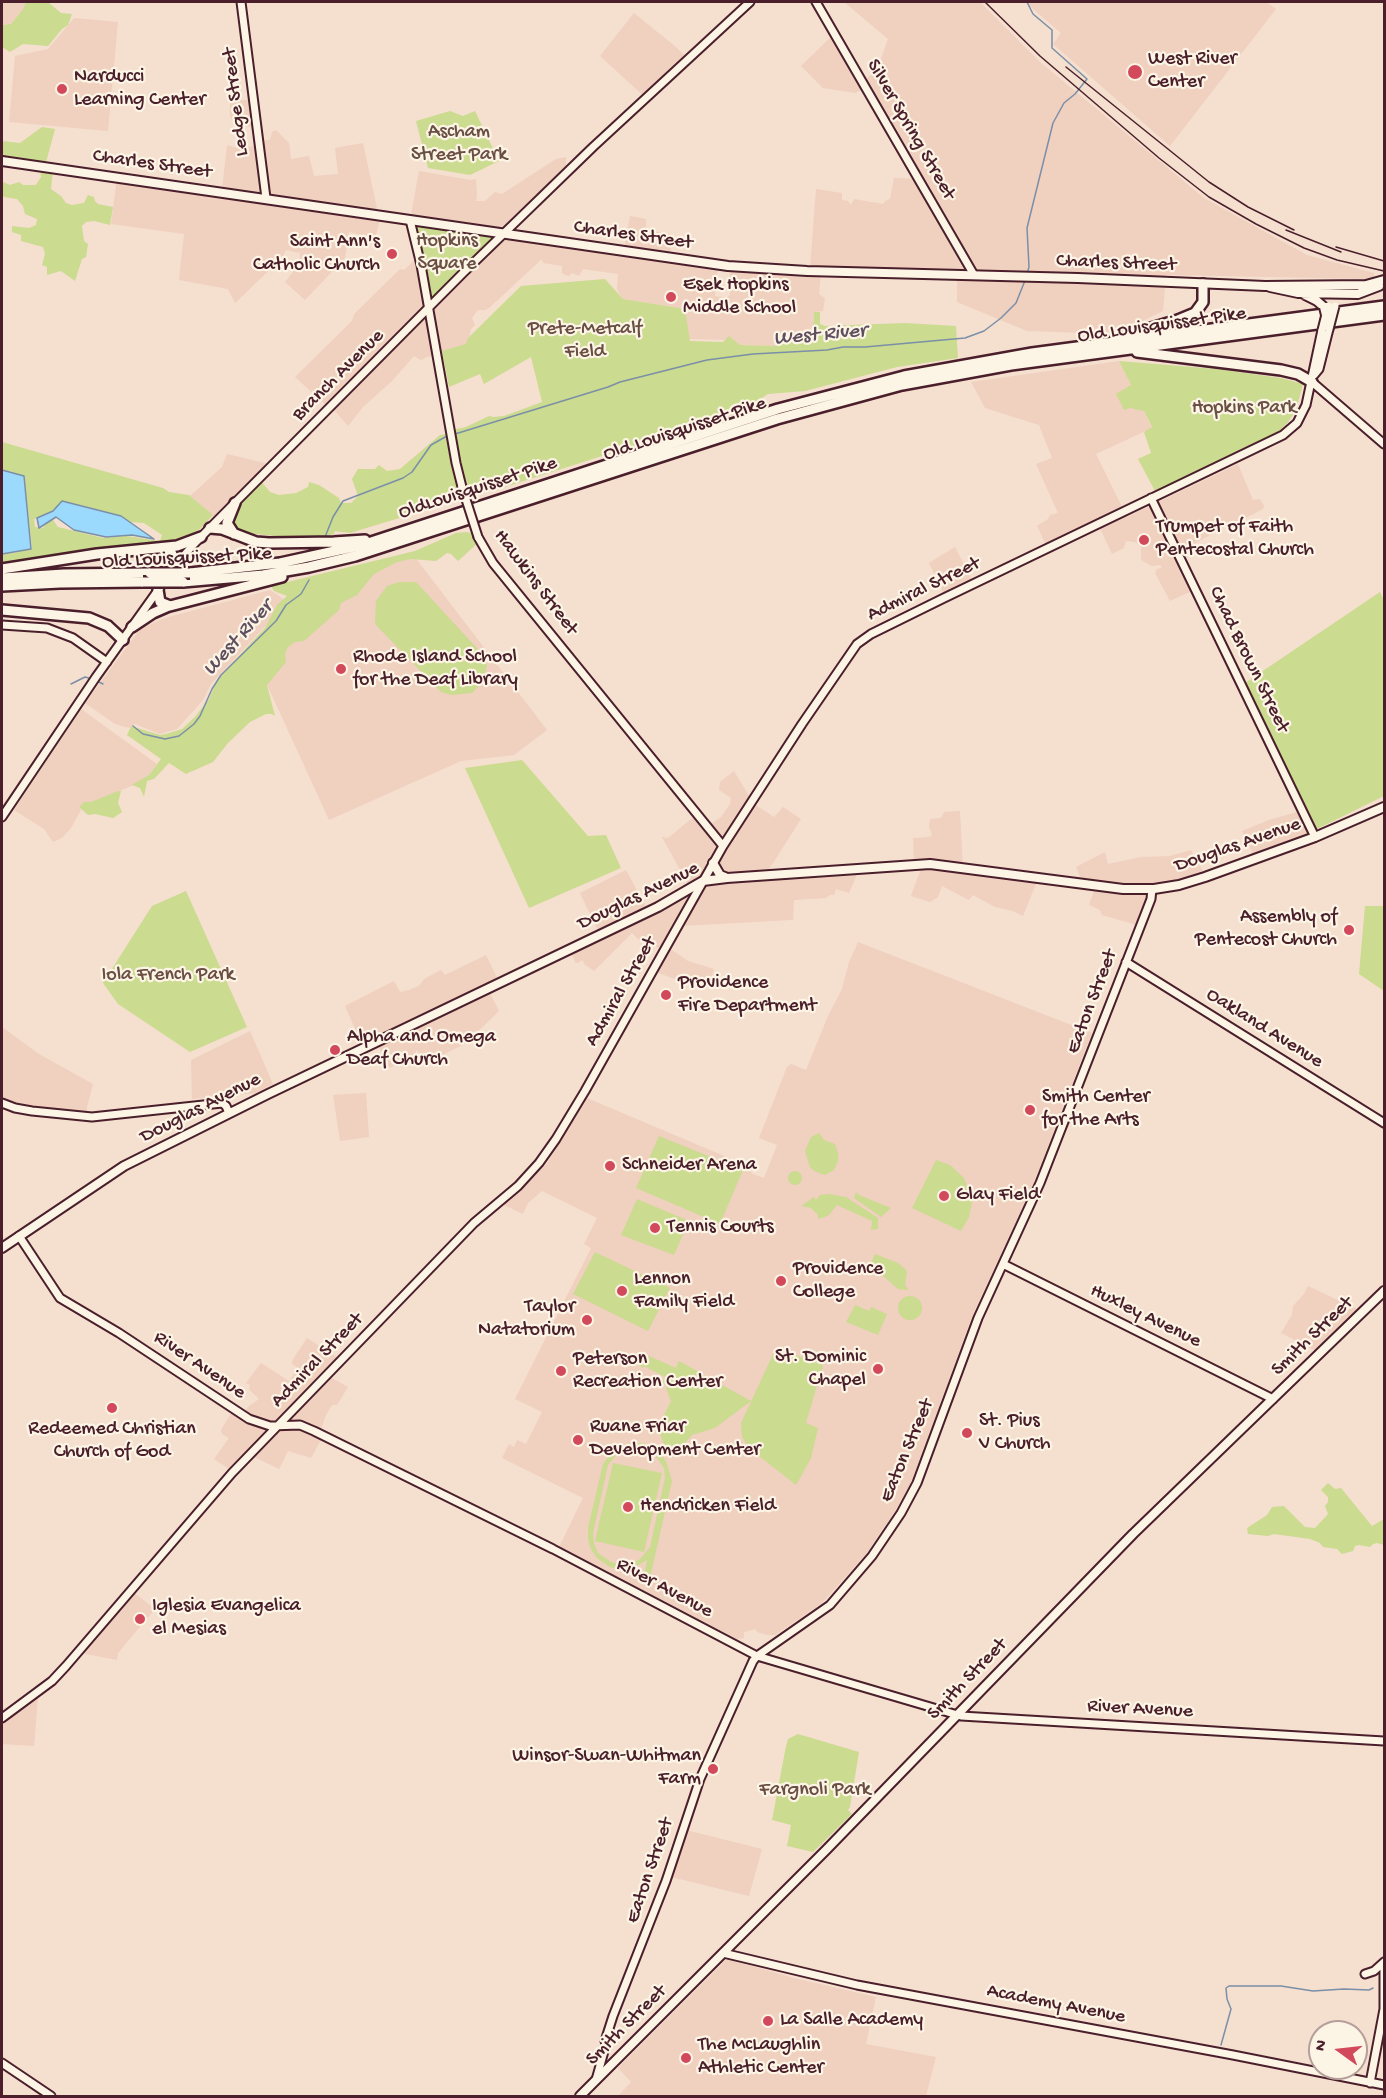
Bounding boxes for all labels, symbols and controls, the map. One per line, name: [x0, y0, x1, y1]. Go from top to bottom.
street label: Ledge Street: [218, 46, 256, 158]
place label: West River Center: [1148, 48, 1237, 95]
street label: Silver Spring Street: [860, 55, 960, 205]
marker: West River Center: [1126, 63, 1144, 81]
place label: Narducci Learning Center: [74, 66, 206, 113]
marker: Narducci Learning Center: [55, 82, 69, 96]
park label: Ascham Street Park: [411, 121, 507, 168]
street label: Charles Street: [91, 145, 213, 185]
street label: Charles Street: [572, 216, 694, 256]
park label: Hopkins Square: [416, 230, 478, 277]
place label: Saint Ann's Catholic Church: [253, 231, 380, 278]
marker: Saint Ann's Catholic Church: [385, 247, 399, 261]
street label: Charles Street: [1056, 250, 1176, 278]
place label: Esek Hopkins Middle School: [683, 274, 796, 321]
marker: Esek Hopkins Middle School: [664, 290, 678, 304]
street label: Old Louisquisset Pike: [1076, 302, 1248, 350]
park label: Prete-Metcalf Field: [528, 318, 642, 365]
water label: West River: [773, 319, 867, 353]
street label: Branch Avenue: [288, 325, 390, 427]
street label: Old Louisquisset Pike: [600, 392, 770, 468]
park label: Hopkins Park: [1192, 397, 1296, 421]
street label: OldLouisquisset Pike: [396, 452, 560, 526]
place label: Trumpet of Faith Pentecostal Church: [1156, 516, 1314, 563]
street label: Hawkins Street: [487, 525, 583, 641]
marker: Trumpet of Faith Pentecostal Church: [1137, 533, 1151, 547]
street label: Old Louisquisset Pike: [102, 543, 272, 575]
street label: Admiral Street: [864, 552, 984, 628]
street label: Chad Brown Street: [1202, 583, 1294, 737]
water label: West River: [199, 596, 279, 682]
place label: Rhode Island School for the Deaf Library: [353, 646, 518, 693]
marker: Rhode Island School for the Deaf Library: [334, 662, 348, 676]
street label: Douglas Avenue: [1172, 813, 1304, 879]
street label: Douglas Avenue: [574, 857, 704, 937]
place label: Assembly of Pentecost Church: [1195, 906, 1337, 953]
marker: Assembly of Pentecost Church: [1342, 923, 1356, 937]
street label: Admiral Street: [581, 933, 663, 1051]
street label: Eaton Street: [1062, 947, 1124, 1057]
park label: Iola French Park: [102, 964, 234, 988]
place label: Providence Fire Department: [678, 972, 816, 1019]
street label: Oakland Avenue: [1201, 983, 1327, 1075]
marker: Providence Fire Department: [659, 988, 673, 1002]
place label: Alpha and Omega Deaf Church: [347, 1026, 496, 1073]
marker: Alpha and Omega Deaf Church: [328, 1043, 342, 1057]
street label: Douglas Avenue: [137, 1068, 265, 1150]
place label: Smith Center for the Arts: [1042, 1086, 1150, 1133]
marker: Smith Center for the Arts: [1023, 1103, 1037, 1117]
place label: Schneider Arena: [622, 1154, 757, 1178]
marker: Schneider Arena: [603, 1159, 617, 1173]
place label: Glay Field: [956, 1184, 1040, 1208]
marker: Glay Field: [937, 1189, 951, 1203]
place label: Tennis Courts: [667, 1216, 774, 1240]
marker: Tennis Courts: [648, 1221, 662, 1235]
place label: Providence College: [793, 1258, 883, 1305]
place label: Lennon Family Field: [634, 1268, 734, 1315]
marker: Providence College: [774, 1274, 788, 1288]
street label: Huxley Avenue: [1085, 1280, 1205, 1354]
marker: Lennon Family Field: [615, 1284, 629, 1298]
street label: Smith Street: [1267, 1292, 1359, 1382]
place label: Taylor Natatorium: [478, 1296, 575, 1343]
street label: Admiral Street: [267, 1309, 369, 1413]
marker: Taylor Natatorium: [580, 1313, 594, 1327]
street label: River Avenue: [148, 1326, 250, 1406]
place label: St. Dominic Chapel: [775, 1346, 866, 1393]
place label: Peterson Recreation Center: [573, 1348, 722, 1395]
marker: St. Dominic Chapel: [871, 1362, 885, 1376]
marker: Peterson Recreation Center: [554, 1364, 568, 1378]
street label: Eaton Street: [876, 1396, 940, 1506]
marker: Redeemed Christian Church of God: [105, 1401, 119, 1415]
place label: St. Pius V Church: [979, 1410, 1050, 1457]
place label: Ruane Friar Development Center: [590, 1416, 760, 1463]
place label: Redeemed Christian Church of God: [28, 1418, 196, 1465]
marker: St. Pius V Church: [960, 1426, 974, 1440]
marker: Ruane Friar Development Center: [571, 1433, 585, 1447]
place label: Hendricken Field: [640, 1495, 776, 1519]
marker: Hendricken Field: [621, 1500, 635, 1514]
street label: River Avenue: [612, 1554, 716, 1624]
place label: Iglesia Evangelica el Mesias: [152, 1595, 301, 1642]
marker: Iglesia Evangelica el Mesias: [133, 1612, 147, 1626]
street label: Smith Street: [923, 1634, 1013, 1726]
street label: River Avenue: [1086, 1695, 1194, 1725]
place label: Winsor-Swan-Whitman Farm: [512, 1745, 701, 1792]
marker: Winsor-Swan-Whitman Farm: [706, 1762, 720, 1776]
park label: Fargnoli Park: [759, 1779, 871, 1803]
street label: Eaton Street: [622, 1815, 680, 1927]
street label: Smith Street: [581, 1980, 673, 2072]
street label: Academy Avenue: [985, 1980, 1127, 2030]
place label: La Salle Academy: [780, 2009, 923, 2033]
marker: La Salle Academy: [761, 2014, 775, 2028]
north arrow: [1308, 2020, 1368, 2080]
place label: The McLaughlin Athletic Center: [698, 2034, 824, 2081]
text: N: [1312, 2038, 1333, 2053]
marker: The McLaughlin Athletic Center: [679, 2051, 693, 2065]

